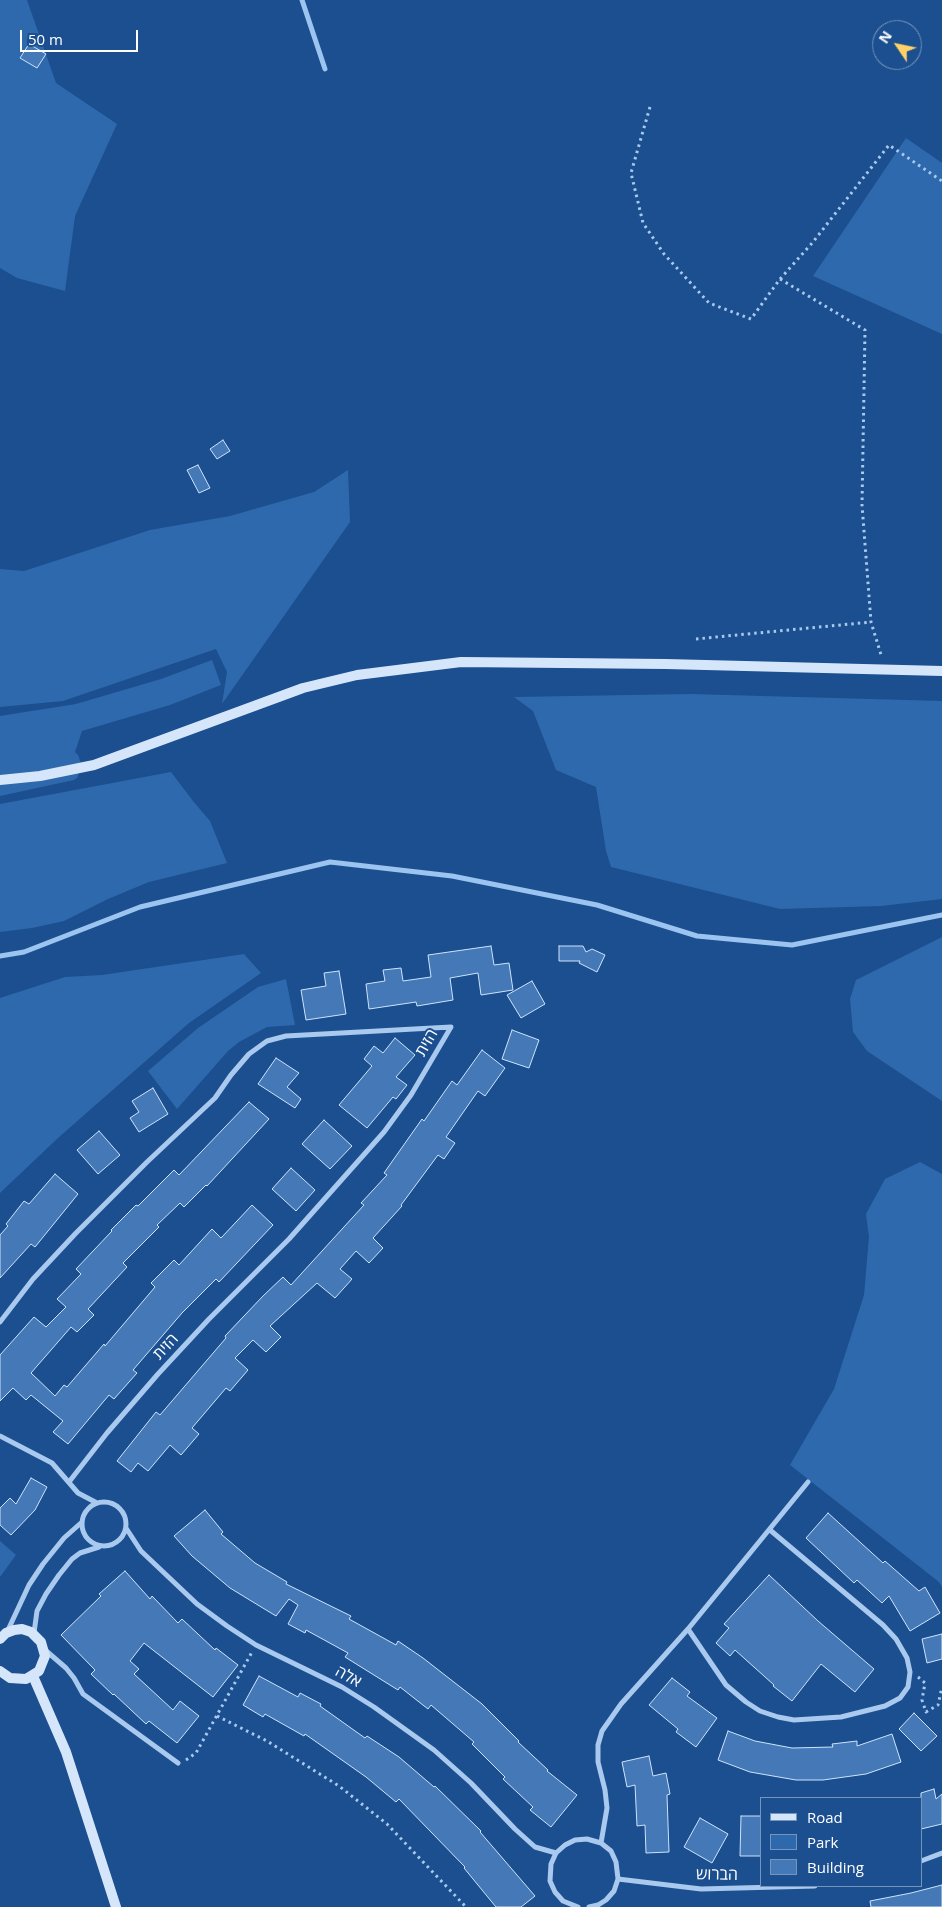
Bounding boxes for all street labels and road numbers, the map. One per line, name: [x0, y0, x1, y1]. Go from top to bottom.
street label: הזית: [412, 1026, 442, 1060]
street label: הזית: [149, 1330, 183, 1364]
street label: אלה: [331, 1662, 365, 1692]
street label: הברוש: [696, 1865, 738, 1885]

